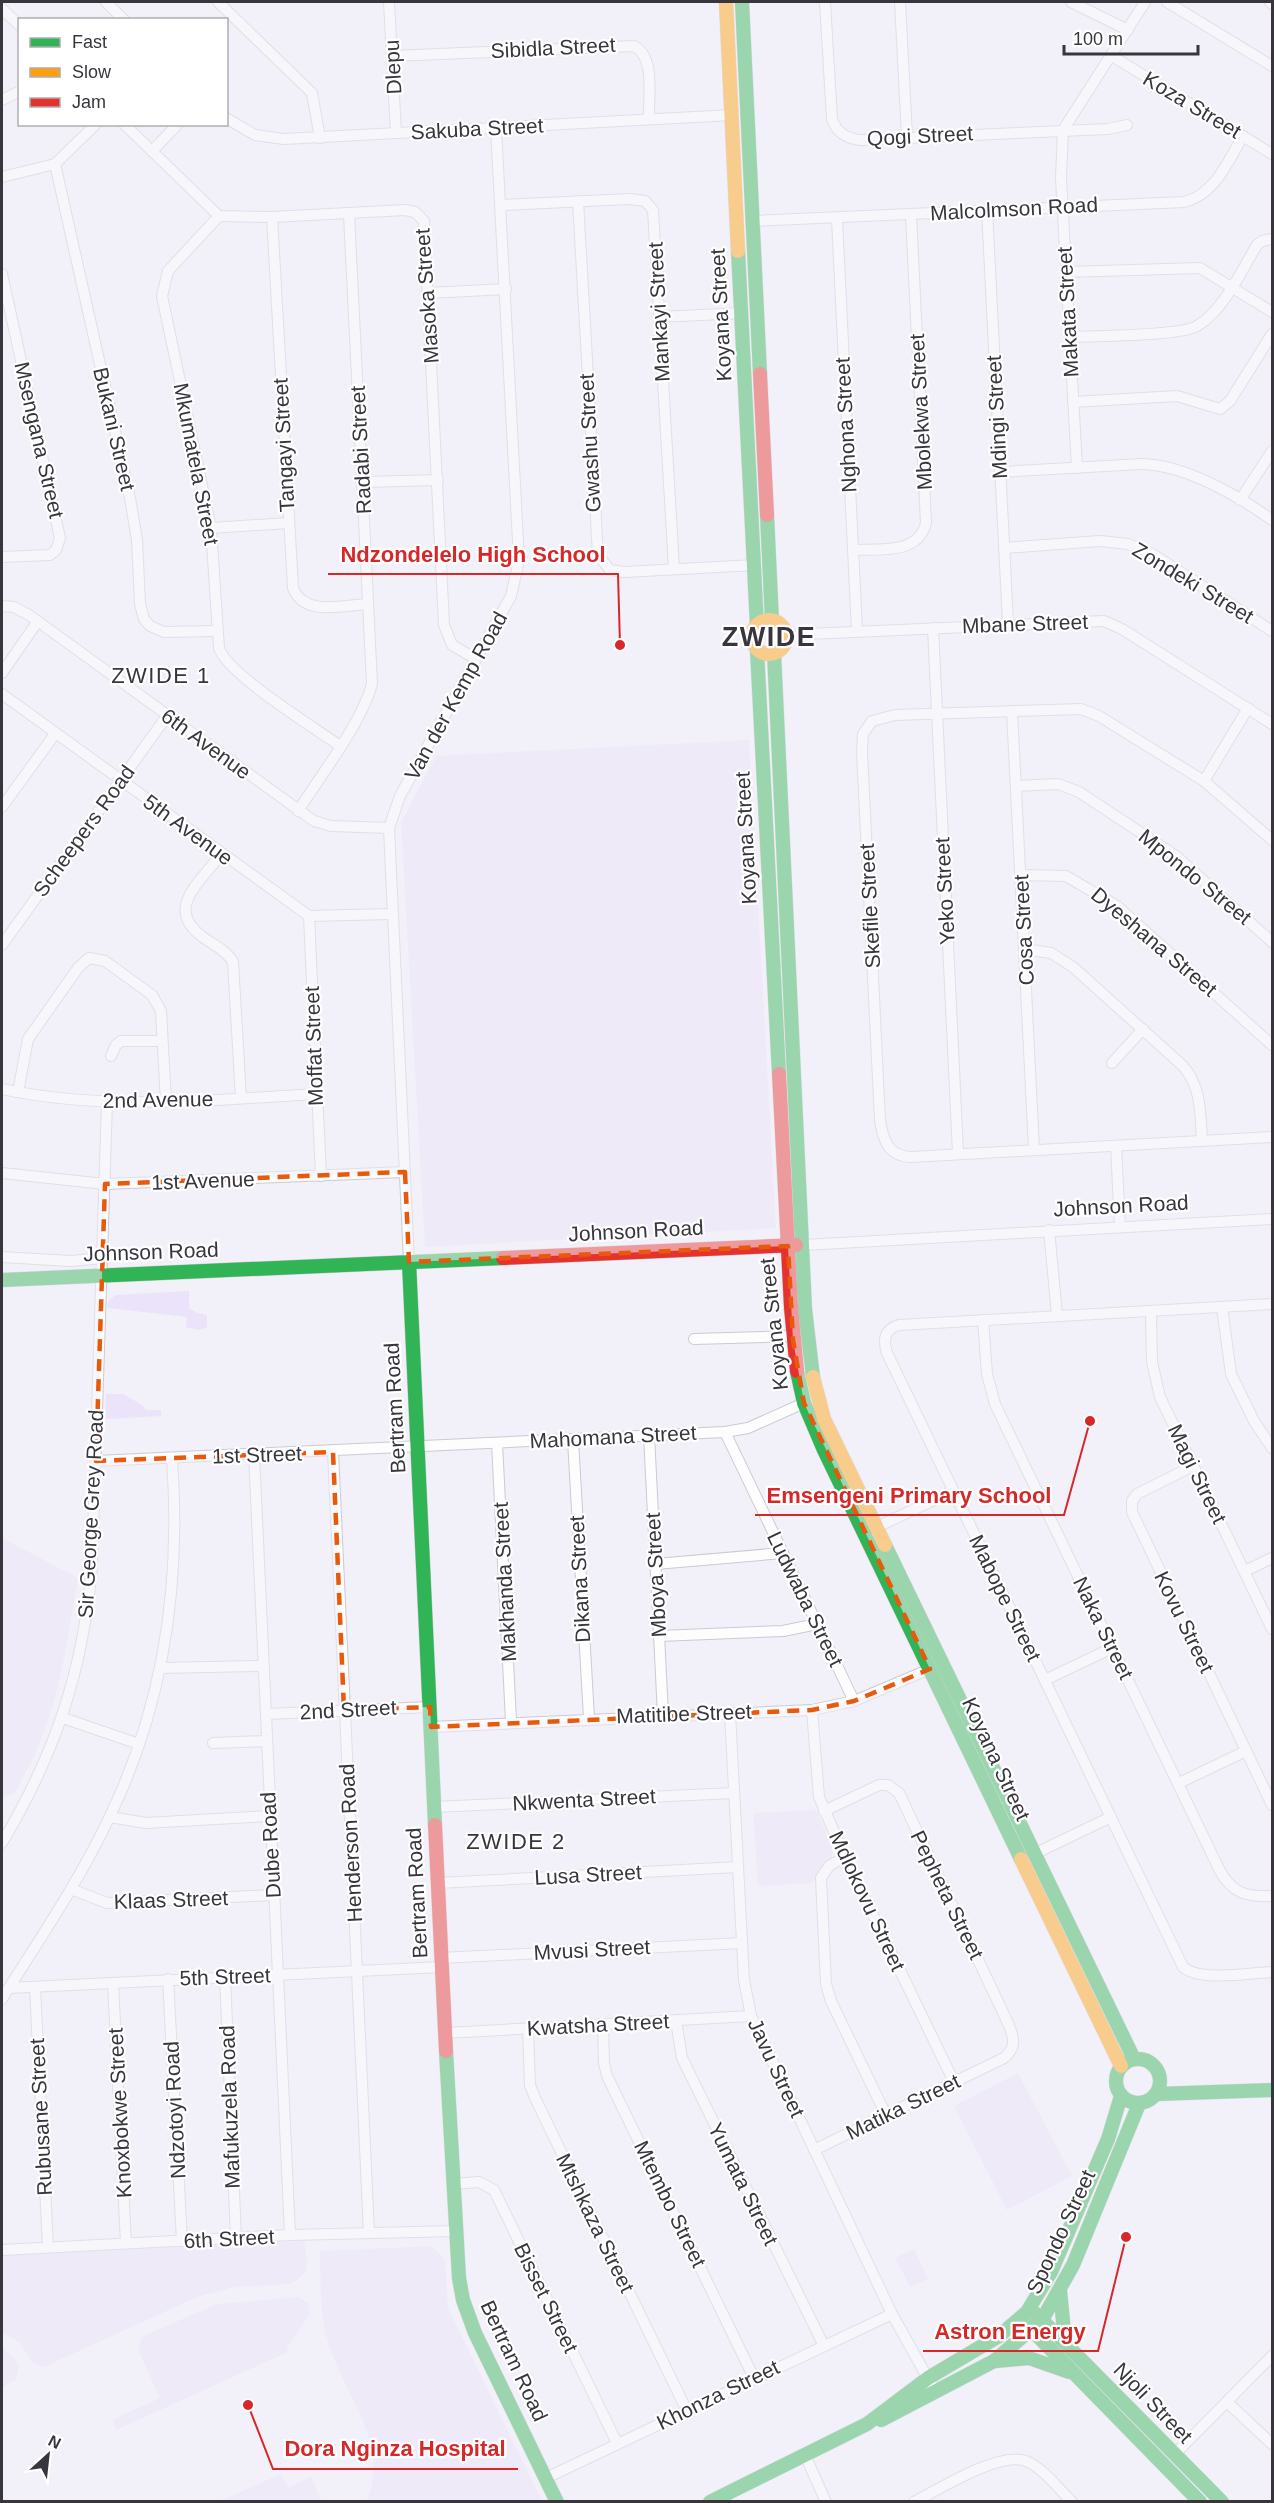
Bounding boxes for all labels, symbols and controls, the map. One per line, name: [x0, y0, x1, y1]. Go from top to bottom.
legend: [18, 18, 228, 126]
scale bar: [1064, 18, 1198, 56]
text: 100 m: [1073, 29, 1123, 49]
text: Fast: [72, 32, 107, 52]
street label: Sibidla Street: [490, 33, 616, 62]
street label: Dlepu: [380, 39, 405, 95]
text: Slow: [72, 62, 112, 82]
street label: Koza Street: [1139, 66, 1245, 143]
text: Jam: [72, 92, 106, 112]
street label: Sakuba Street: [410, 114, 544, 143]
street label: Qogi Street: [866, 121, 974, 150]
street label: Malcolmson Road: [929, 193, 1098, 224]
street label: Masoka Street: [410, 228, 443, 364]
street label: Mankayi Street: [643, 241, 674, 383]
street label: Makata Street: [1053, 246, 1082, 378]
street label: Koyana Street: [706, 248, 735, 382]
street label: Mbolekwa Street: [905, 333, 936, 491]
street label: Mdingi Street: [982, 354, 1011, 479]
street label: Nghona Street: [830, 357, 861, 493]
street label: Msengana Street: [10, 359, 69, 521]
street label: Bukani Street: [89, 365, 140, 493]
street label: Gwashu Street: [574, 373, 605, 513]
street label: Tangayi Street: [268, 377, 298, 513]
street label: Mkumatela Street: [170, 381, 224, 547]
street label: Radabi Street: [346, 385, 375, 515]
callout: Ndzondelelo High School: [328, 534, 618, 574]
street label: Zondeki Street: [1129, 538, 1258, 628]
text: Ndzondelelo High School: [340, 542, 606, 567]
street label: Van der Kemp Road: [400, 608, 511, 784]
street label: Mbane Street: [962, 610, 1089, 637]
district label: ZWIDE: [722, 622, 816, 652]
district label: ZWIDE 1: [111, 663, 211, 688]
street label: 6th Avenue: [157, 704, 255, 784]
street label: Scheepers Road: [28, 761, 139, 901]
street label: Koyana Street: [731, 771, 760, 905]
street label: 5th Avenue: [139, 790, 237, 870]
street label: Mpondo Street: [1135, 824, 1256, 929]
street label: Yeko Street: [930, 836, 959, 945]
street label: Skefile Street: [855, 843, 884, 969]
street label: Cosa Street: [1009, 874, 1038, 986]
street label: Dyeshana Street: [1087, 883, 1222, 1001]
street label: Moffat Street: [300, 986, 327, 1106]
street label: 2nd Avenue: [103, 1087, 213, 1112]
street label: 1st Avenue: [151, 1167, 255, 1194]
street label: Johnson Road: [1053, 1190, 1189, 1221]
street label: Johnson Road: [568, 1215, 704, 1246]
street label: Johnson Road: [83, 1238, 219, 1265]
street label: Koyana Street: [755, 1257, 792, 1391]
street label: Bertram Road: [380, 1342, 409, 1474]
street label: Sir George Grey Road: [74, 1409, 107, 1619]
street label: Magi Street: [1164, 1420, 1231, 1527]
street label: Mahomana Street: [529, 1421, 697, 1452]
street label: 1st Street: [212, 1441, 302, 1468]
callout: Emsengeni Primary School: [755, 1475, 1064, 1515]
text: Emsengeni Primary School: [767, 1483, 1051, 1508]
street label: Makhanda Street: [489, 1501, 520, 1662]
street label: Mboya Street: [641, 1512, 670, 1638]
street label: Dikana Street: [565, 1515, 594, 1643]
street label: Ludwaba Street: [763, 1528, 848, 1670]
street label: Mabope Street: [965, 1531, 1046, 1665]
street label: Kovu Street: [1150, 1567, 1219, 1676]
street label: Naka Street: [1069, 1573, 1138, 1683]
street label: Koyana Street: [958, 1694, 1035, 1824]
street label: 2nd Street: [299, 1695, 397, 1724]
street label: Matitibe Street: [616, 1700, 752, 1727]
street label: Henderson Road: [335, 1763, 366, 1923]
street label: Nkwenta Street: [512, 1784, 656, 1815]
street label: Dube Road: [256, 1791, 285, 1899]
street label: Bertram Road: [402, 1827, 431, 1959]
street label: Mdlokovu Street: [825, 1827, 910, 1975]
street label: Pepheta Street: [906, 1827, 989, 1963]
district label: ZWIDE 2: [466, 1829, 566, 1854]
street label: Lusa Street: [534, 1860, 642, 1889]
street label: Klaas Street: [113, 1886, 229, 1913]
street label: Mvusi Street: [533, 1935, 651, 1964]
street label: 5th Street: [179, 1963, 271, 1990]
street label: Kwatsha Street: [526, 2009, 670, 2040]
street label: Javu Street: [744, 2015, 809, 2121]
street label: Mafukuzela Road: [215, 2025, 244, 2189]
street label: Knoxbokwe Street: [104, 2027, 135, 2199]
street label: Rubusane Street: [25, 2038, 56, 2196]
street label: Ndzotoyi Road: [159, 2041, 190, 2179]
street label: Matika Street: [842, 2069, 964, 2144]
street label: Yumata Street: [704, 2119, 783, 2249]
street label: Mtembo Street: [630, 2137, 711, 2271]
street label: Mtshkaza Street: [552, 2150, 639, 2296]
street label: Spondo Street: [1022, 2166, 1099, 2297]
street label: 6th Street: [183, 2225, 275, 2252]
street label: Bisset Street: [510, 2239, 583, 2356]
street label: Bertram Road: [476, 2297, 552, 2425]
callout: Astron Energy: [923, 2311, 1098, 2351]
text: Astron Energy: [934, 2319, 1087, 2344]
street label: Khonza Street: [653, 2355, 783, 2434]
street label: Njoli Street: [1109, 2358, 1197, 2448]
north arrow: [18, 2425, 78, 2485]
callout: Dora Nginza Hospital: [273, 2429, 518, 2469]
text: N: [46, 2432, 64, 2452]
text: Dora Nginza Hospital: [284, 2436, 506, 2461]

